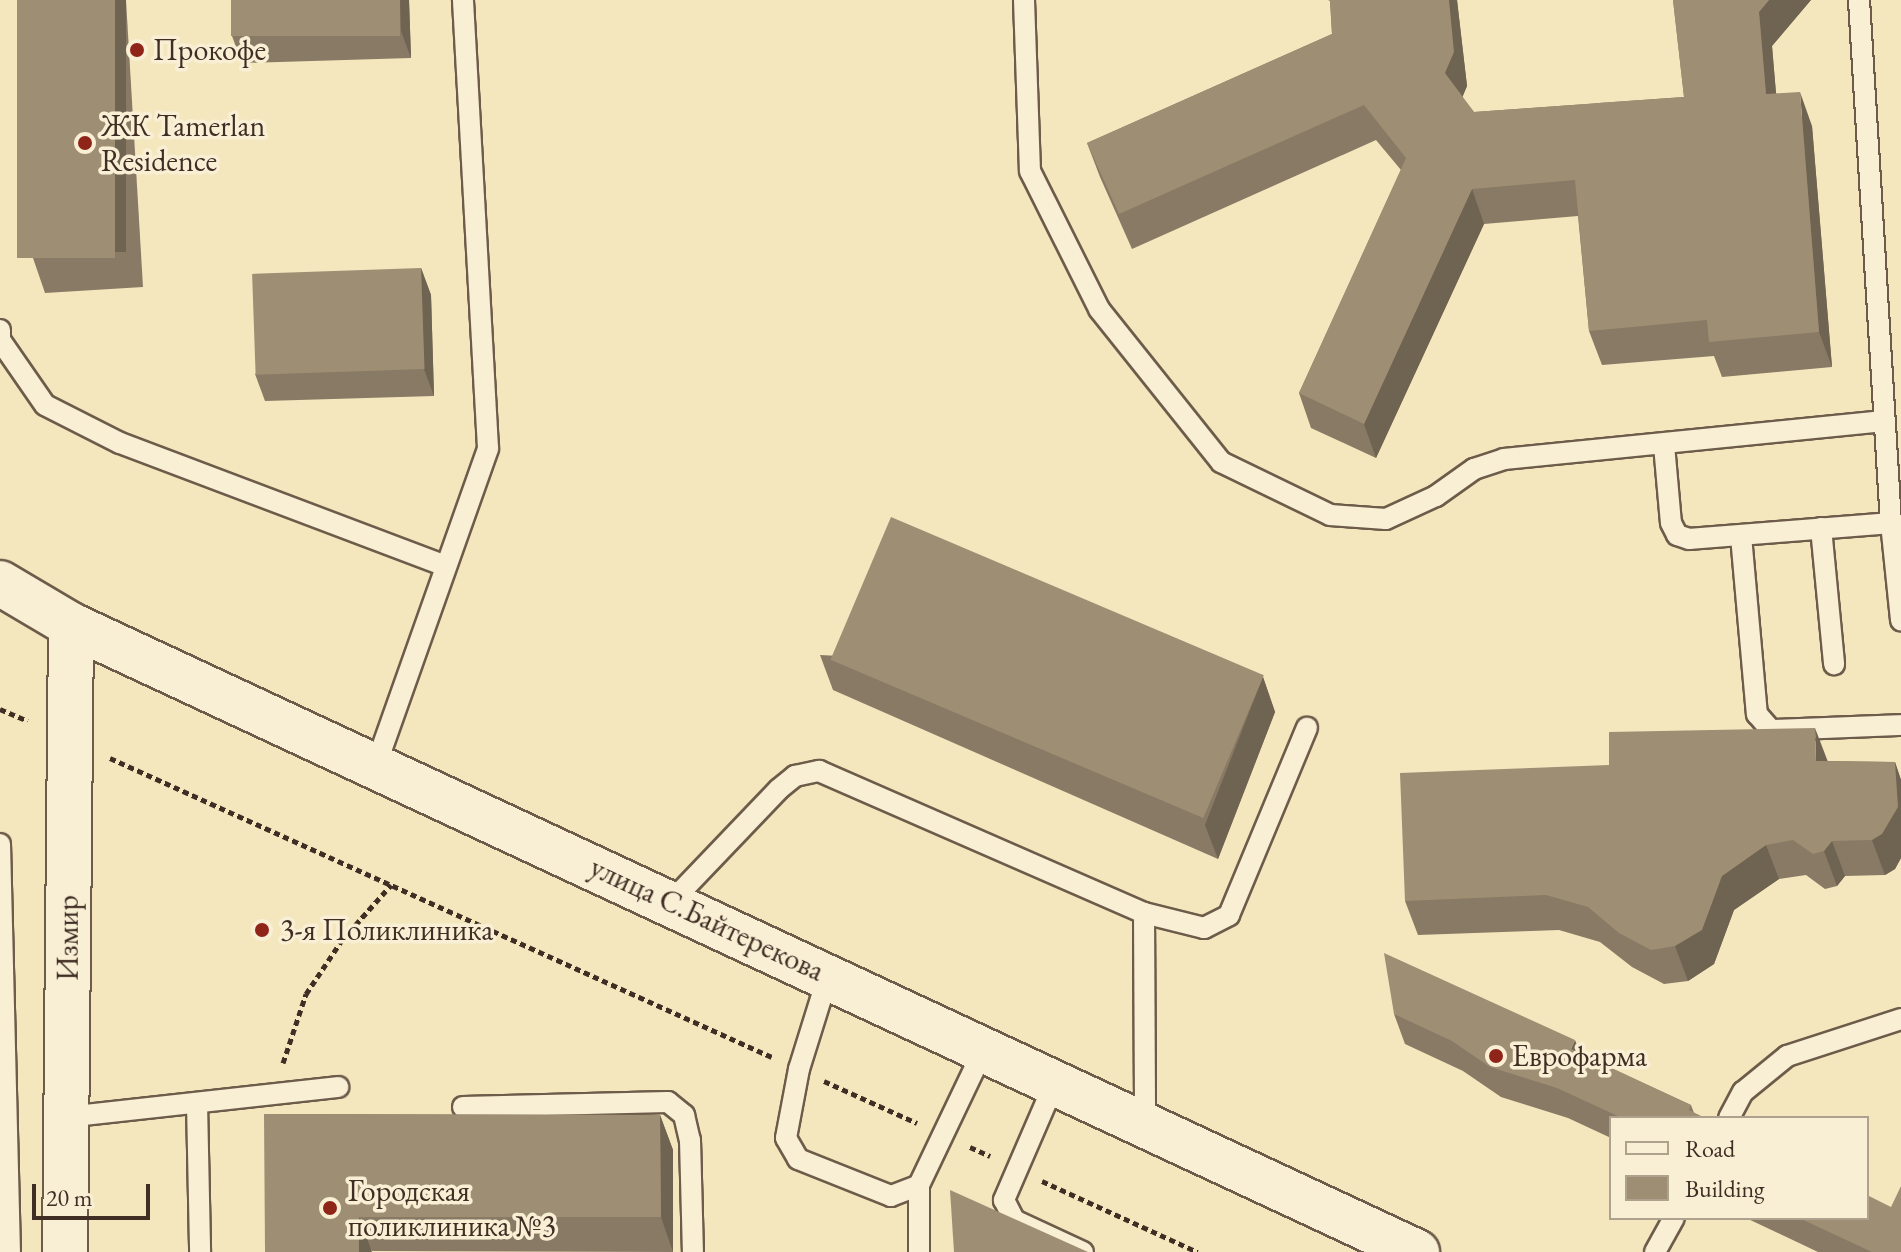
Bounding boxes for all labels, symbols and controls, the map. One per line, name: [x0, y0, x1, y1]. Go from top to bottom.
place label: Прокофе: [153, 32, 266, 68]
marker: Прокофе: [128, 41, 146, 59]
place label: ЖК Tamerlan Residence: [101, 108, 265, 178]
marker: ЖК Tamerlan Residence: [76, 134, 94, 152]
street label: улица С.Байтерекова: [584, 849, 830, 989]
street label: Измир: [50, 895, 86, 981]
place label: 3-я Поликлиника: [280, 912, 493, 948]
marker: 3-я Поликлиника: [251, 919, 273, 941]
place label: Еврофарма: [1512, 1038, 1647, 1074]
marker: Еврофарма: [1487, 1047, 1505, 1065]
legend: [1609, 1116, 1869, 1220]
text: Road: [1685, 1133, 1735, 1164]
scale bar: [36, 1168, 154, 1218]
place label: Городская поликлиника №3: [348, 1173, 556, 1244]
text: Building: [1685, 1173, 1765, 1204]
text: 20 m: [46, 1182, 93, 1213]
marker: Городская поликлиника №3: [319, 1197, 341, 1219]

